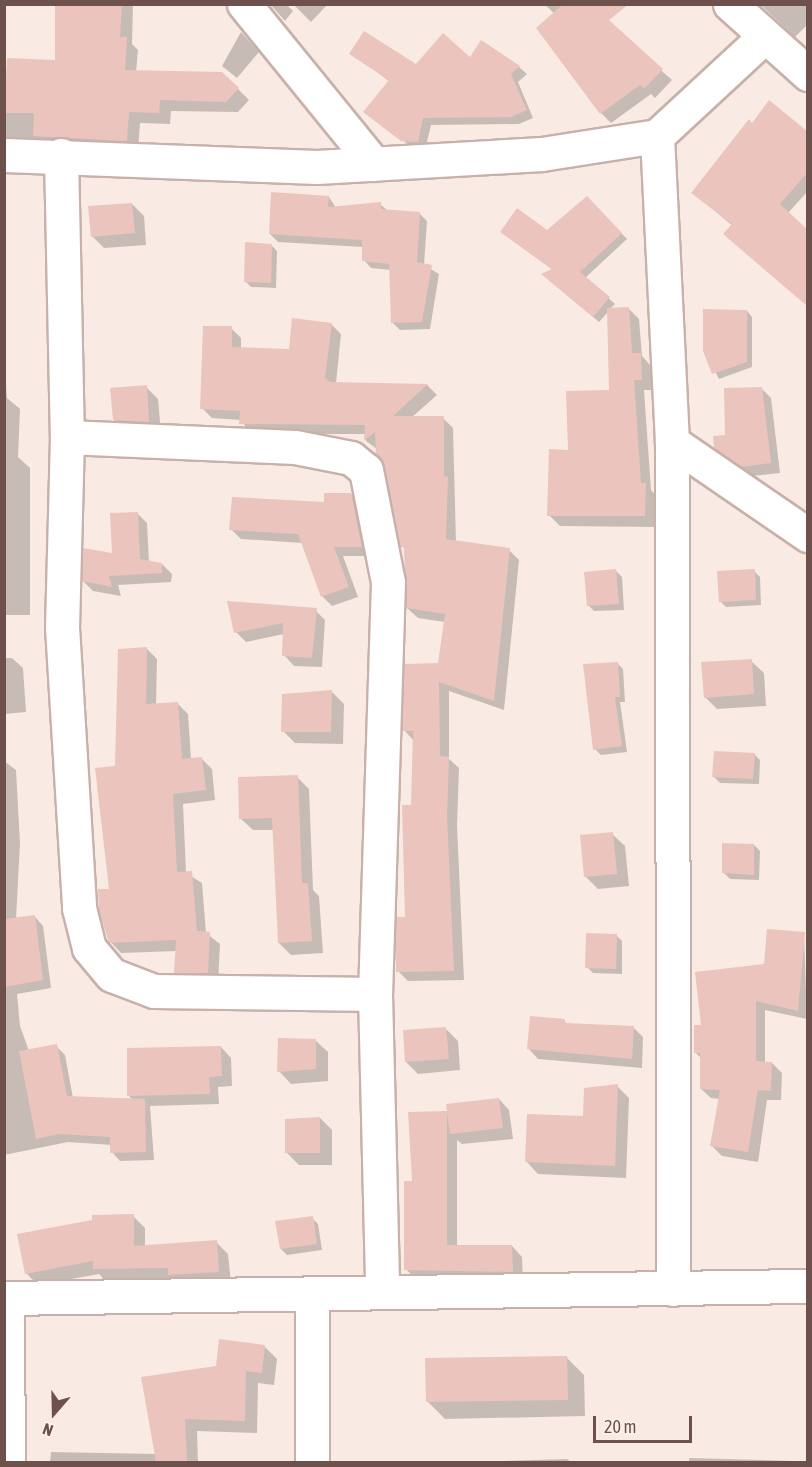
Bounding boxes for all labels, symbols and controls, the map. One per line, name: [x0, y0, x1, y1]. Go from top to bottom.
north arrow: [24, 1383, 84, 1443]
scale bar: [596, 1404, 695, 1442]
text: 20 m: [604, 1416, 636, 1437]
text: N: [40, 1420, 55, 1440]

